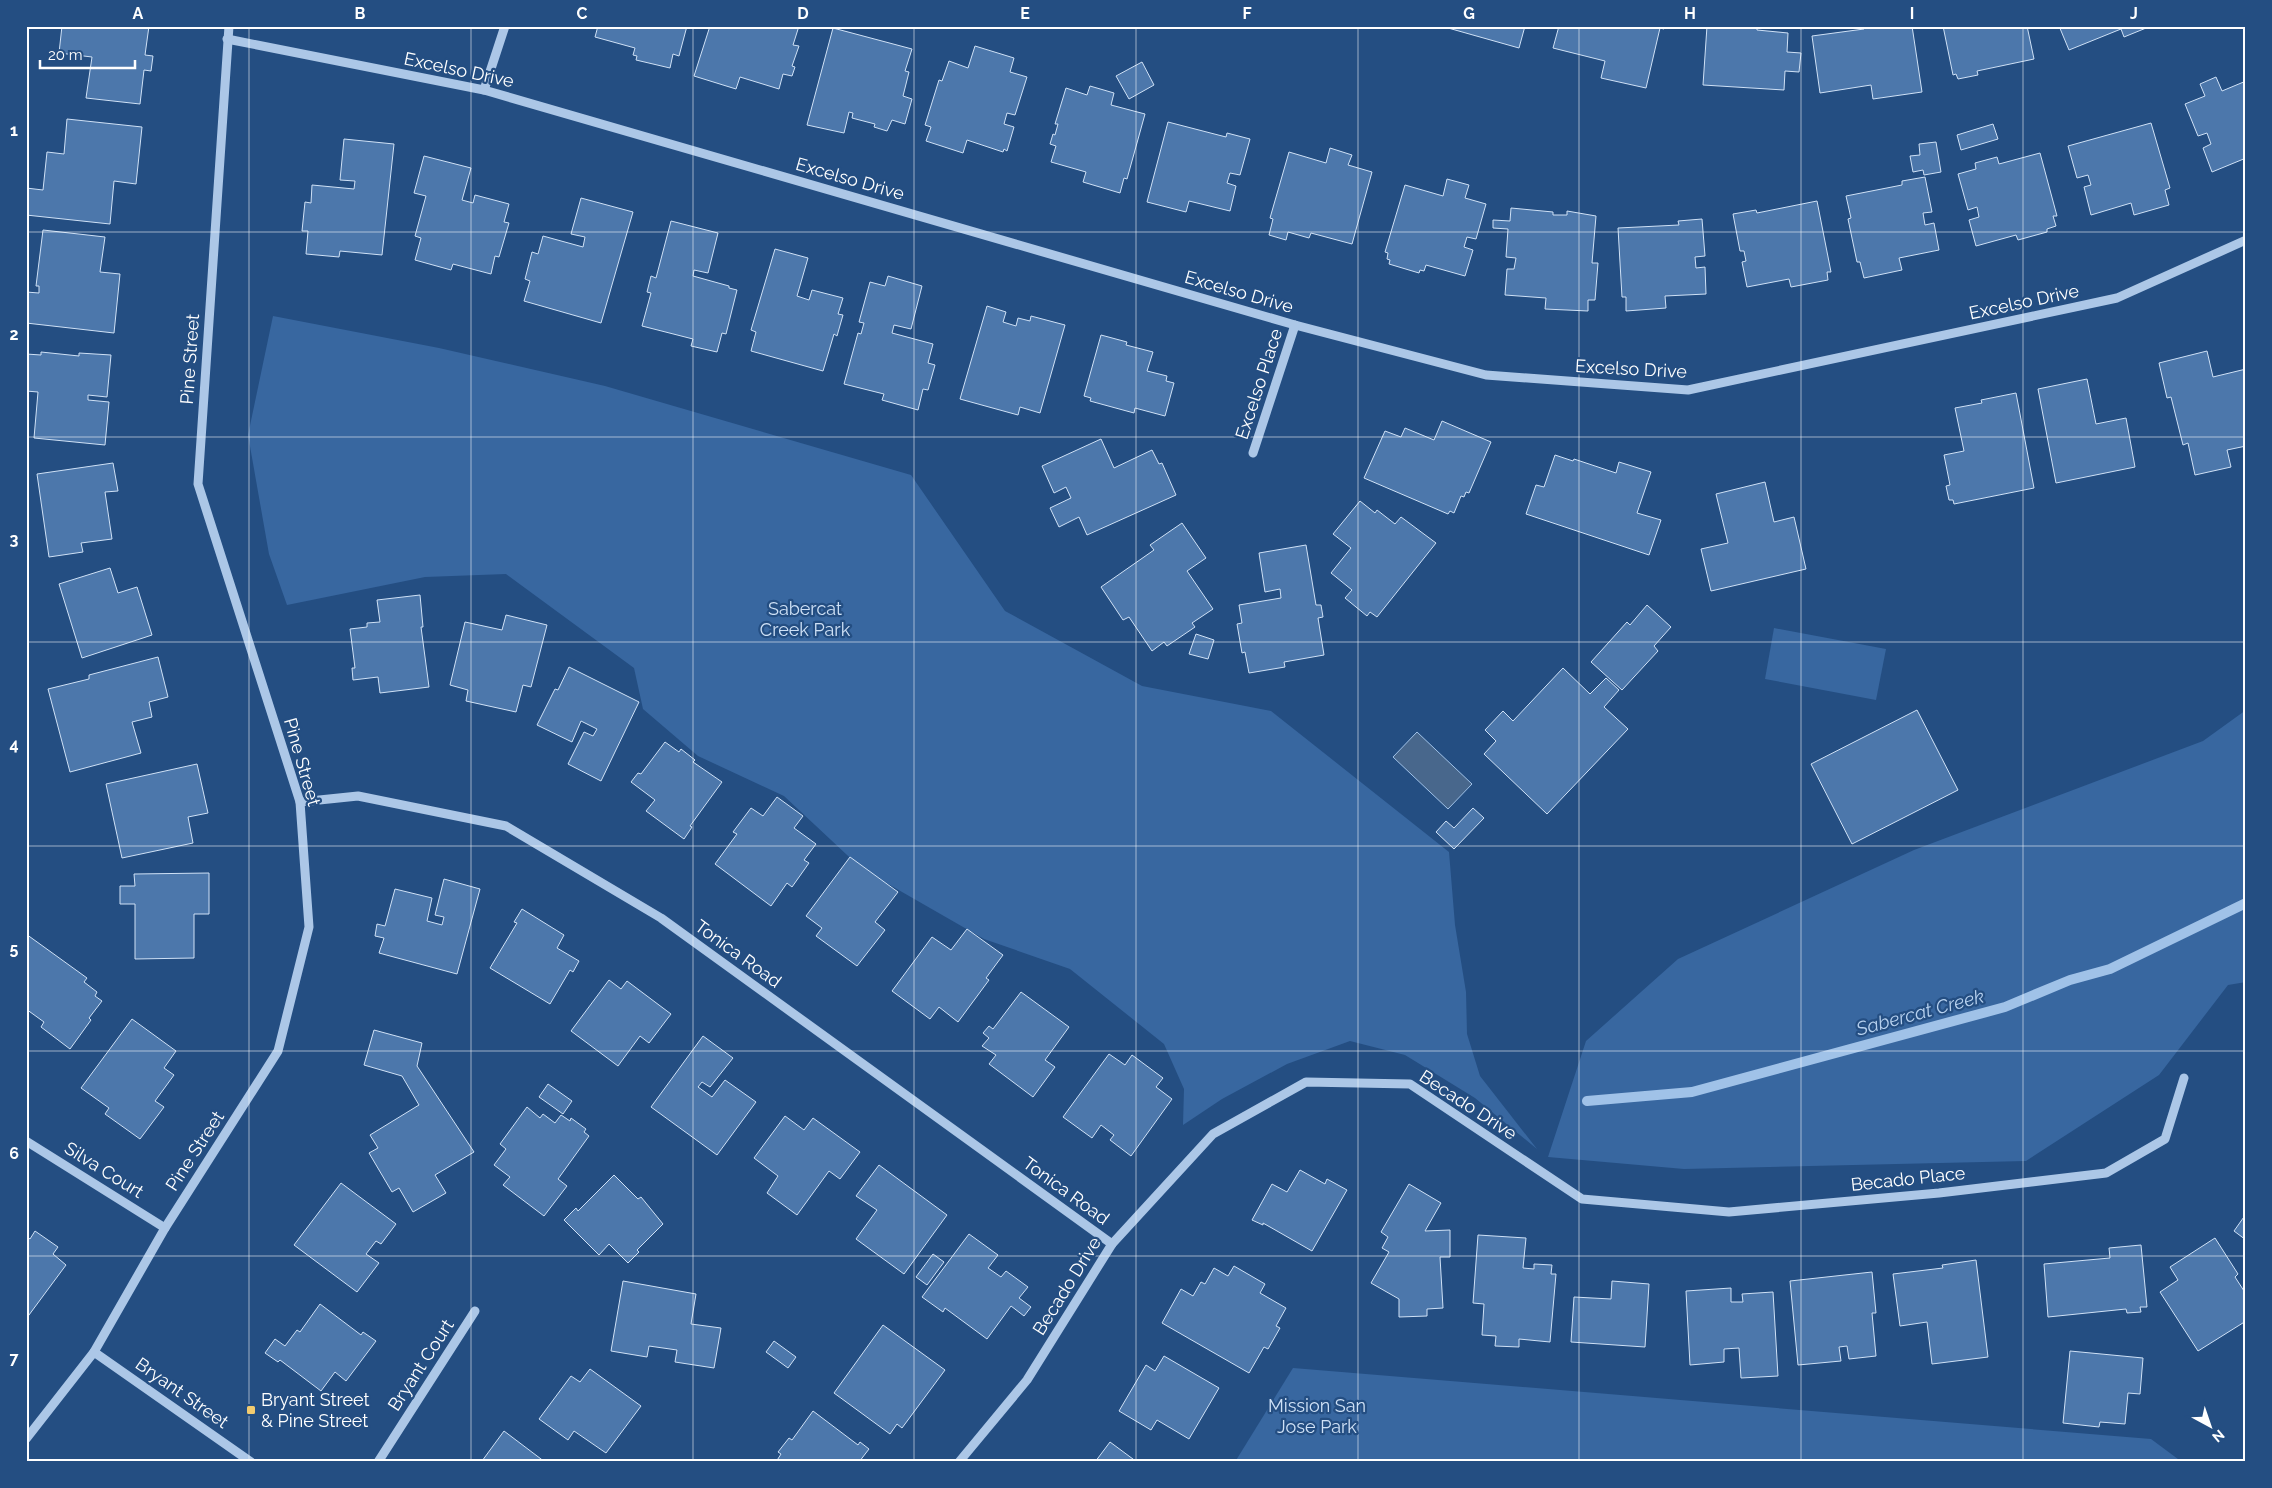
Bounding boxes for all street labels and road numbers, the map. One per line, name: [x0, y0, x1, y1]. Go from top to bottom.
street label: Excelso Drive: [402, 48, 516, 91]
street label: Excelso Drive: [794, 153, 907, 204]
street label: Excelso Drive: [1183, 266, 1296, 317]
street label: Excelso Drive: [1967, 280, 2081, 323]
street label: Pine Street: [176, 313, 203, 405]
street label: Excelso Place: [1231, 325, 1286, 442]
street label: Excelso Drive: [1575, 355, 1688, 382]
street label: Pine Street: [280, 715, 325, 808]
street label: Tonica Road: [691, 915, 786, 992]
street label: Becado Drive: [1416, 1065, 1521, 1144]
street label: Pine Street: [161, 1107, 228, 1194]
street label: Silva Court: [61, 1137, 148, 1202]
street label: Tonica Road: [1019, 1152, 1114, 1229]
street label: Becado Place: [1850, 1162, 1967, 1195]
street label: Becado Drive: [1028, 1232, 1105, 1339]
street label: Bryant Court: [383, 1315, 458, 1414]
street label: Bryant Street: [132, 1353, 233, 1432]

